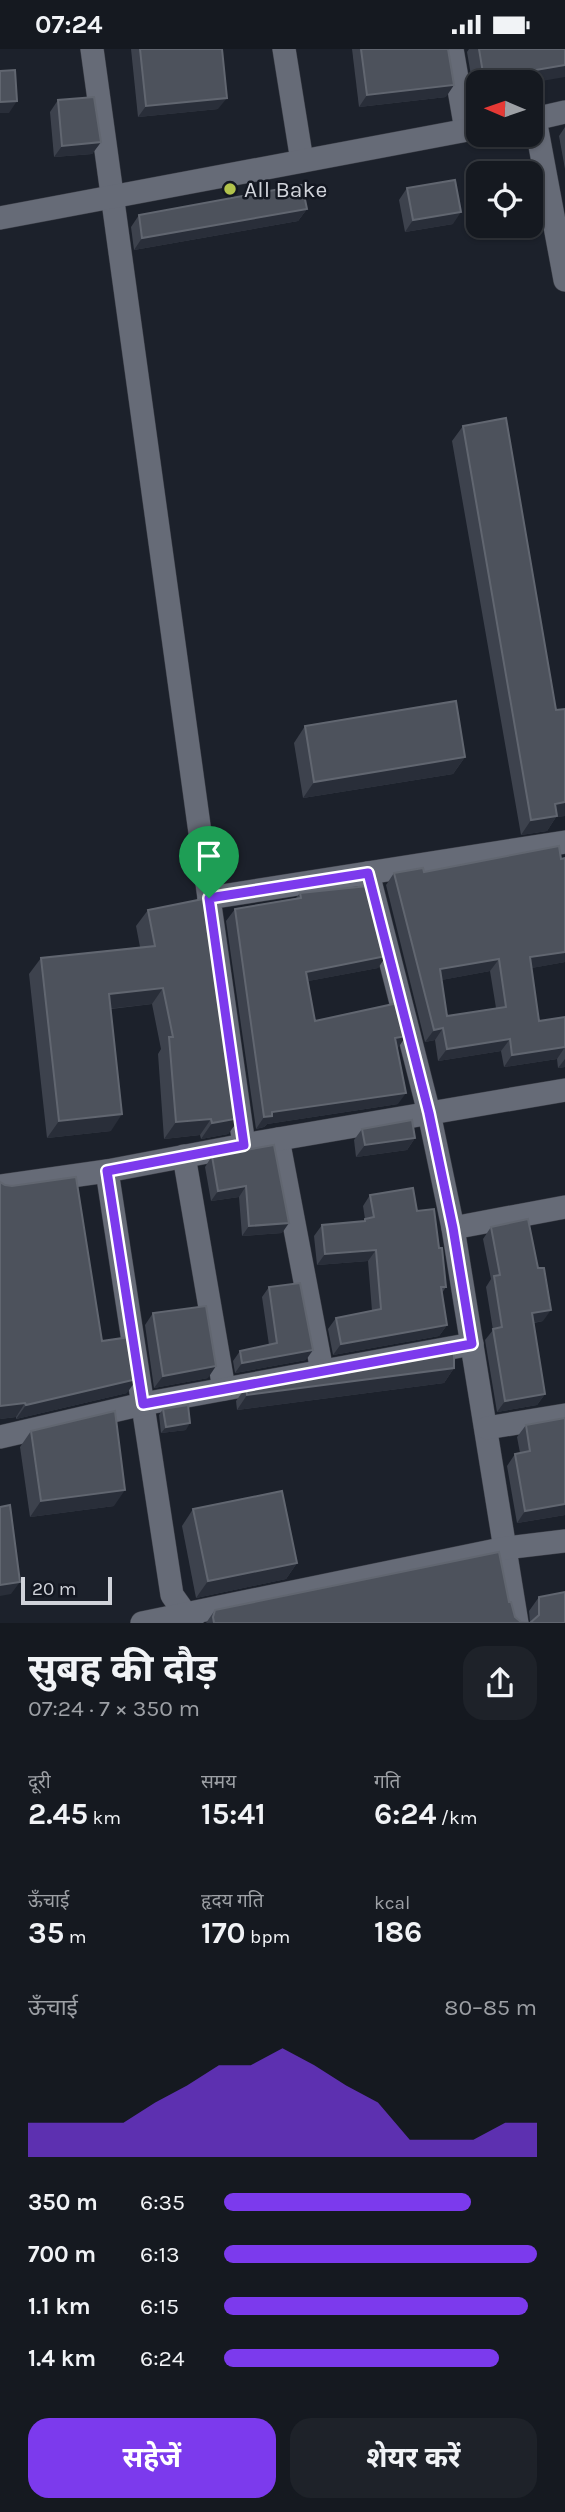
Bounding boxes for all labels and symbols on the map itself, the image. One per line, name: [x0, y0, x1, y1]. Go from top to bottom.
north arrow: [466, 70, 542, 147]
place label: All Bake: [244, 176, 327, 203]
marker: All Bake: [222, 181, 238, 197]
pin: [179, 826, 239, 898]
scale bar: [21, 1574, 112, 1606]

